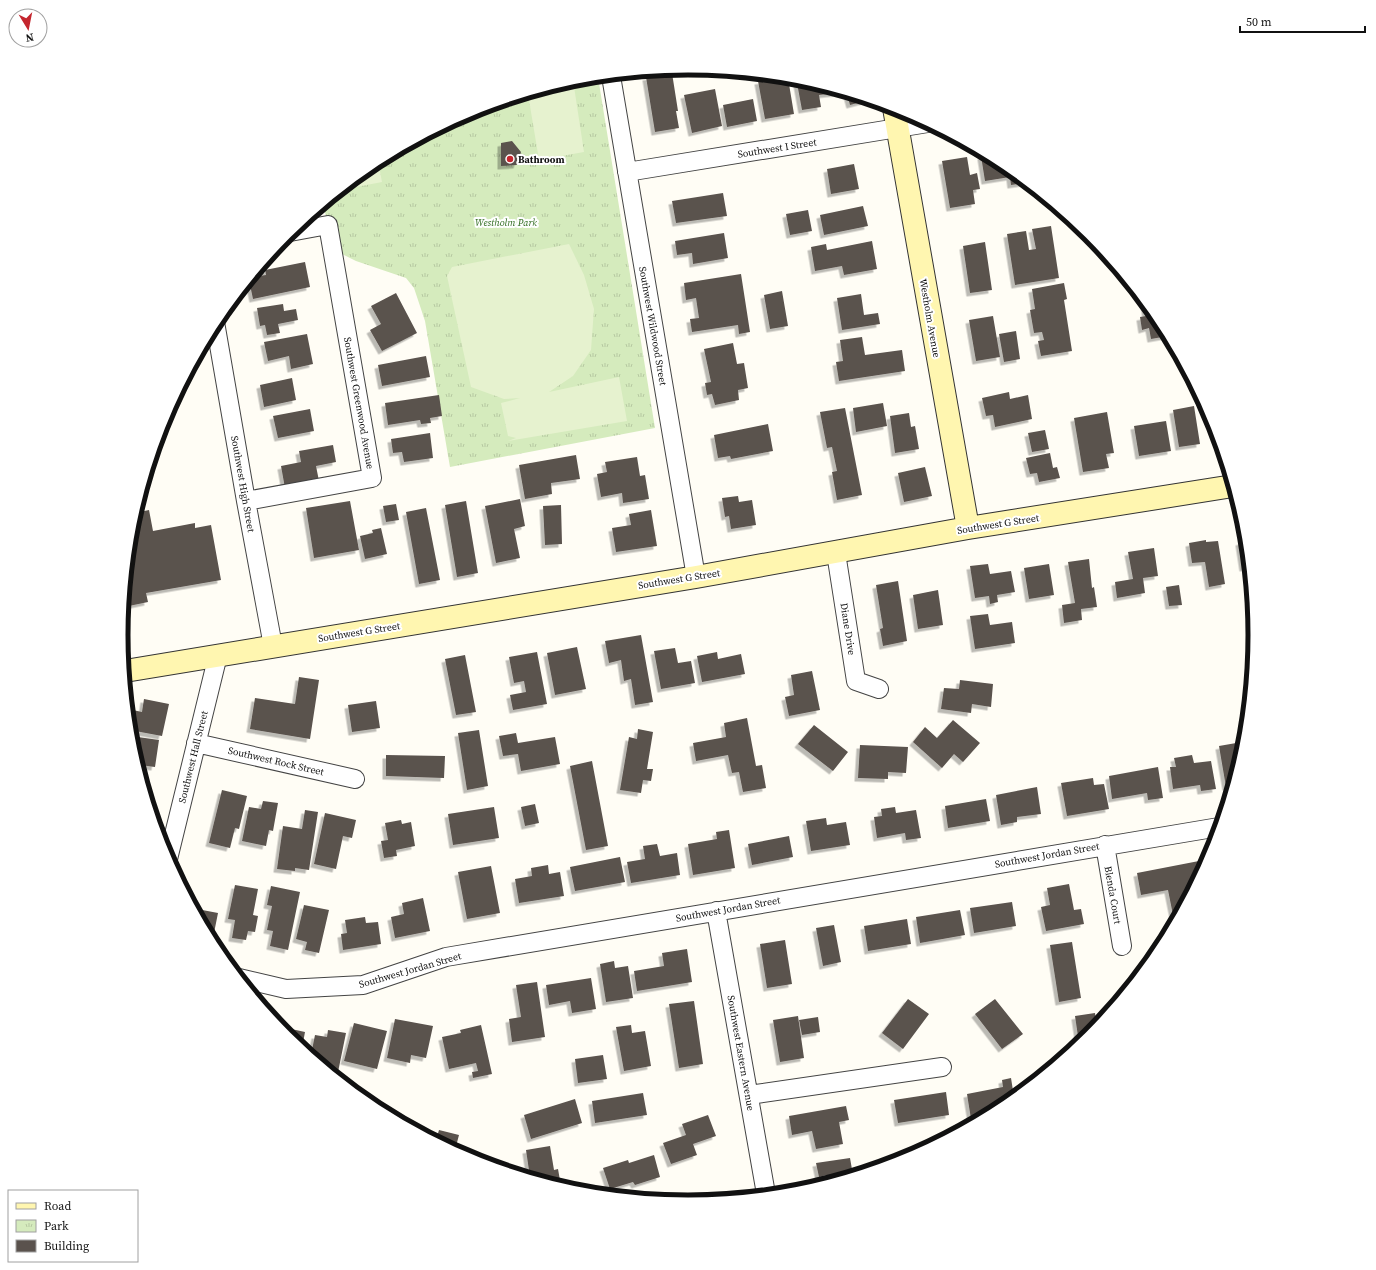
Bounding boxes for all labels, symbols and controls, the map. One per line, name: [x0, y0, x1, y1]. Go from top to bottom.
north arrow: [8, 8, 48, 48]
scale bar: [1240, 8, 1365, 34]
text: 50 m: [1246, 14, 1272, 30]
text: N: [24, 29, 35, 45]
street label: Southwest I Street: [737, 135, 818, 161]
place label: Bathroom: [518, 153, 565, 166]
marker: Bathroom: [505, 154, 515, 164]
park label: Westholm Park: [475, 216, 537, 229]
street label: Southwest Wildwood Street: [636, 265, 670, 387]
street label: Westholm Avenue: [917, 277, 943, 359]
street label: Southwest Greenwood Avenue: [341, 336, 377, 470]
street label: Southwest High Street: [228, 435, 258, 534]
street label: Southwest G Street: [956, 511, 1041, 537]
street label: Southwest G Street: [637, 566, 722, 592]
street label: Diane Drive: [837, 602, 859, 656]
street label: Southwest G Street: [317, 619, 402, 645]
street label: Southwest Hall Street: [175, 709, 211, 805]
street label: Southwest Rock Street: [227, 744, 326, 779]
street label: Southwest Jordan Street: [994, 839, 1101, 871]
street label: Blenda Court: [1102, 865, 1125, 926]
street label: Southwest Jordan Street: [675, 893, 782, 925]
street label: Southwest Jordan Street: [357, 949, 463, 991]
street label: Southwest Eastern Avenue: [724, 994, 758, 1112]
legend: [8, 1190, 138, 1262]
text: Road: [44, 1198, 71, 1214]
text: Park: [44, 1218, 69, 1234]
text: Building: [44, 1238, 89, 1254]

